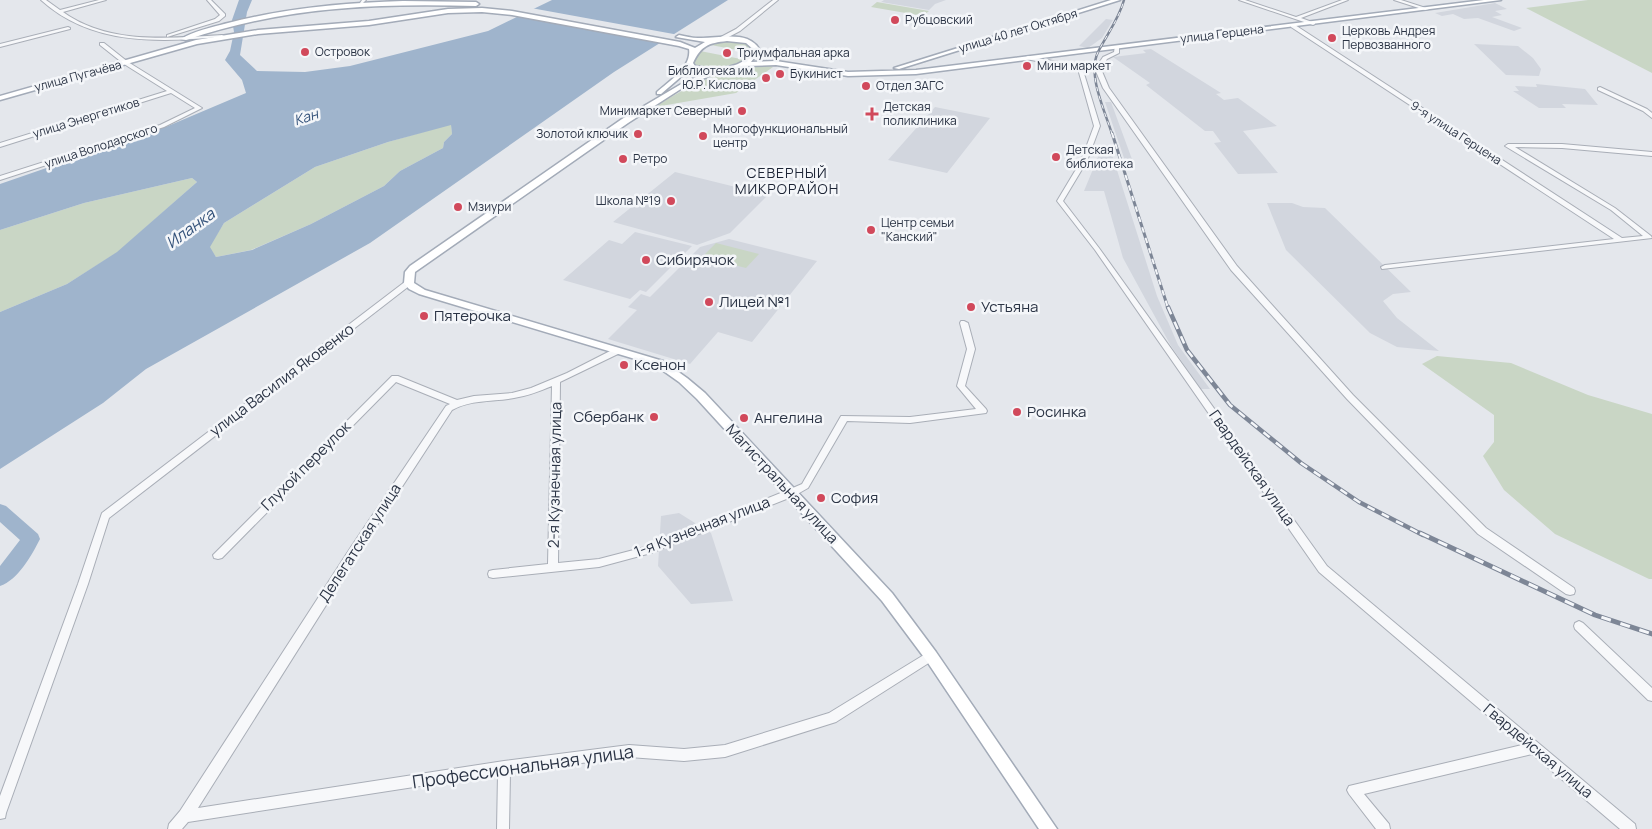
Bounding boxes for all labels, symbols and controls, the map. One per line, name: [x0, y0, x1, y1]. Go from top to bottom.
street label: улица 40 лет Октября: [956, 4, 1079, 57]
place label: Рубцовский: [905, 11, 973, 28]
marker: Рубцовский: [889, 14, 901, 26]
street label: улица Герцена: [1179, 20, 1265, 47]
place label: Церковь Андрея Первозванного: [1342, 22, 1435, 53]
marker: Церковь Андрея Первозванного: [1326, 32, 1338, 44]
place label: Островок: [315, 43, 371, 60]
place label: Триумфальная арка: [737, 44, 850, 61]
marker: Островок: [299, 46, 311, 58]
marker: Триумфальная арка: [721, 47, 733, 59]
street label: улица Пугачёва: [32, 56, 123, 95]
place label: Мини маркет: [1037, 57, 1111, 74]
marker: Мини маркет: [1021, 60, 1033, 72]
place label: Библиотека им. Ю.Р. Кислова: [668, 62, 756, 93]
place label: Букинист: [790, 65, 843, 82]
marker: Букинист: [774, 68, 786, 80]
marker: Библиотека им. Ю.Р. Кислова: [760, 72, 772, 84]
place label: Отдел ЗАГС: [876, 77, 944, 94]
marker: Отдел ЗАГС: [860, 80, 872, 92]
street label: улица Энергетиков: [30, 93, 142, 142]
street label: 9-я улица Герцена: [1407, 97, 1505, 168]
place label: Детская поликлиника: [883, 98, 957, 129]
place label: Минимаркет Северный: [600, 102, 732, 119]
water label: Кан: [291, 103, 322, 129]
marker: Минимаркет Северный: [736, 105, 748, 117]
marker: Детская поликлиника: [865, 107, 879, 121]
street label: улица Володарского: [42, 119, 160, 172]
place label: Многофункциональный центр: [713, 120, 848, 151]
place label: Золотой ключик: [536, 125, 629, 142]
marker: Золотой ключик: [632, 128, 644, 140]
marker: Многофункциональный центр: [697, 130, 709, 142]
place label: Детская библиотека: [1066, 141, 1133, 172]
place label: Ретро: [633, 150, 667, 167]
marker: Детская библиотека: [1050, 151, 1062, 163]
marker: Ретро: [617, 153, 629, 165]
district label: СЕВЕРНЫЙ МИКРОРАЙОН: [735, 163, 839, 198]
place label: Школа №19: [596, 192, 661, 209]
marker: Школа №19: [665, 195, 677, 207]
place label: Мзиури: [468, 198, 511, 215]
marker: Мзиури: [452, 201, 464, 213]
water label: Иланка: [161, 202, 220, 253]
place label: Центр семьи "Канский": [881, 214, 954, 245]
marker: Центр семьи "Канский": [865, 224, 877, 236]
place label: Сибирячок: [656, 249, 735, 270]
marker: Сибирячок: [640, 254, 652, 266]
place label: Лицей №1: [719, 291, 790, 312]
marker: Лицей №1: [703, 296, 715, 308]
place label: Устьяна: [981, 296, 1038, 317]
marker: Устьяна: [965, 301, 977, 313]
place label: Пятерочка: [434, 305, 511, 326]
marker: Пятерочка: [418, 310, 430, 322]
street label: улица Василия Яковенко: [205, 318, 358, 441]
place label: Ксенон: [634, 354, 686, 375]
marker: Ксенон: [618, 359, 630, 371]
place label: Росинка: [1027, 401, 1086, 422]
street label: 2-я Кузнечная улица: [543, 402, 566, 548]
street label: Гвардейская улица: [1204, 405, 1300, 530]
place label: Сбербанк: [573, 406, 645, 427]
marker: Росинка: [1011, 406, 1023, 418]
place label: Ангелина: [754, 407, 822, 428]
marker: Сбербанк: [648, 411, 660, 423]
marker: Ангелина: [738, 412, 750, 424]
street label: Глухой переулок: [256, 416, 355, 515]
street label: Магистральная улица: [721, 419, 843, 548]
street label: Делегатская улица: [313, 479, 406, 606]
place label: София: [831, 487, 878, 508]
street label: 1-я Кузнечная улица: [631, 491, 773, 562]
marker: София: [815, 492, 827, 504]
street label: Гвардейская улица: [1479, 698, 1598, 803]
street label: Профессиональная улица: [411, 739, 635, 793]

